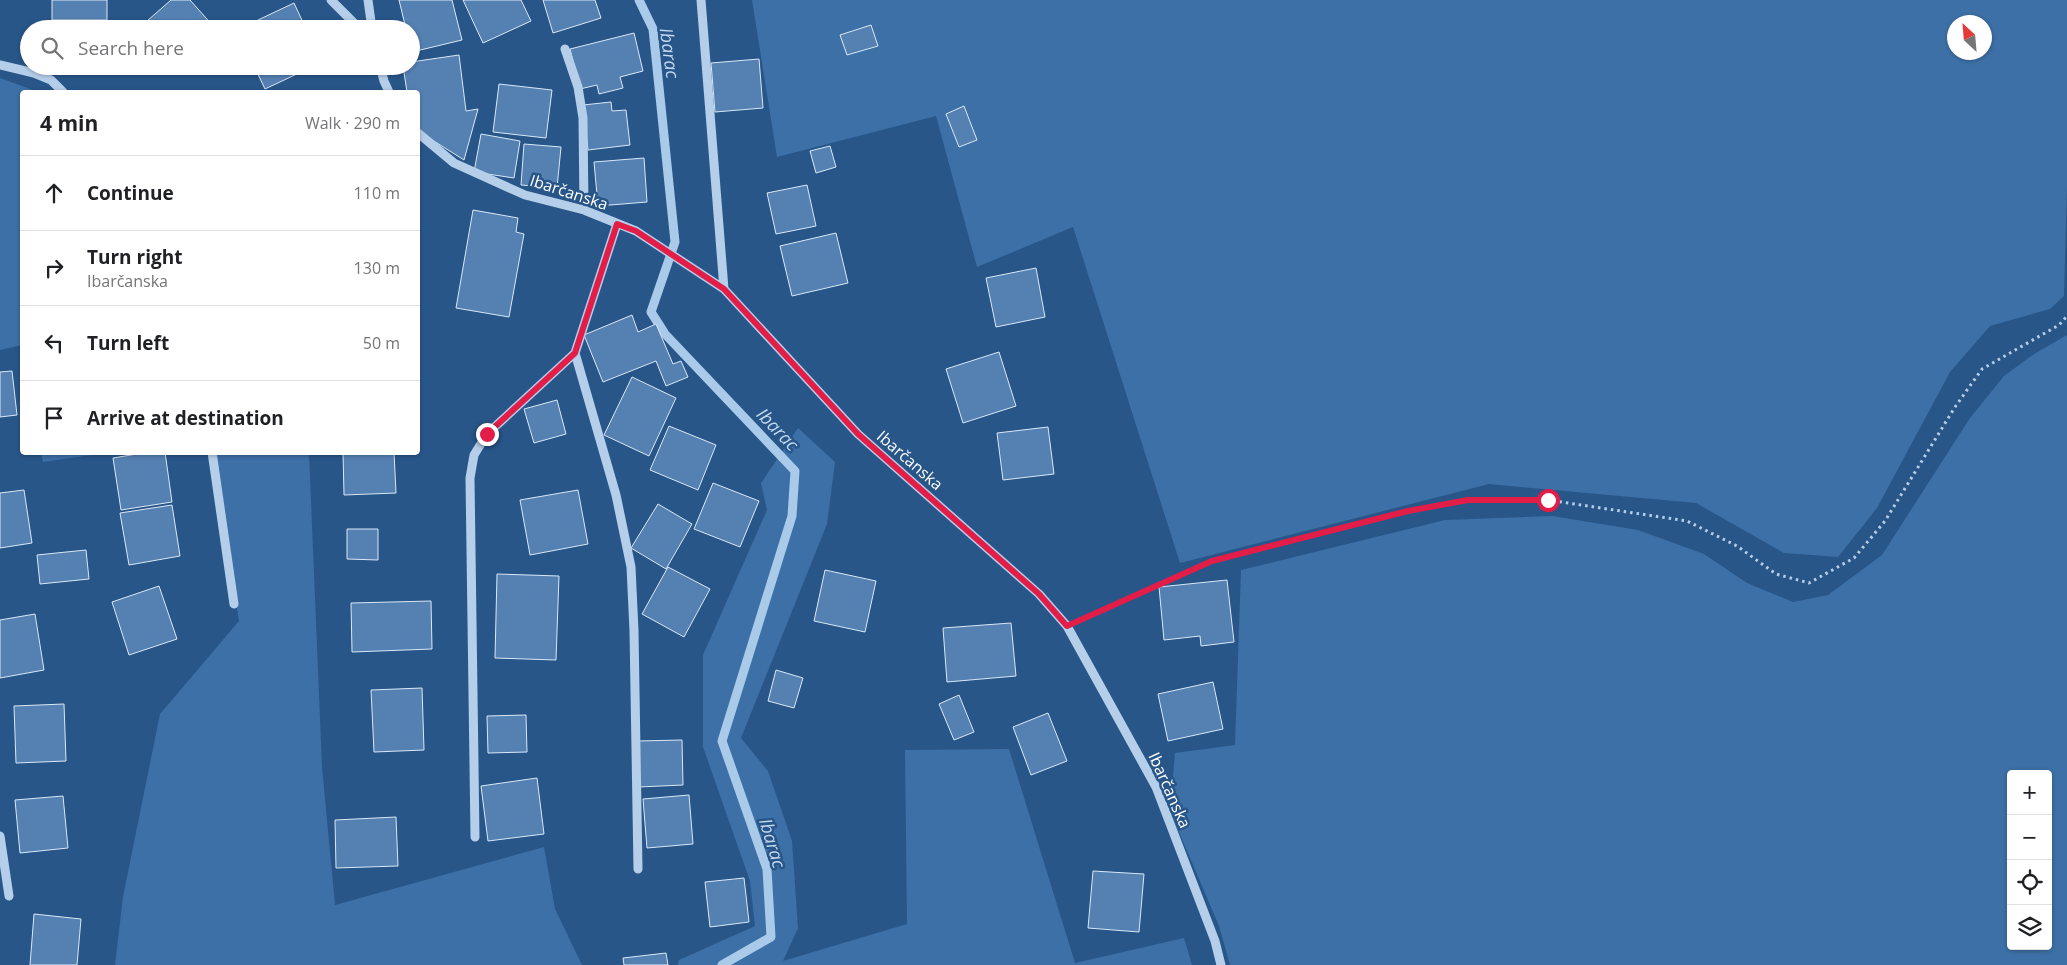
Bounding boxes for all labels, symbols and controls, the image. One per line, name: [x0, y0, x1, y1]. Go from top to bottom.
north arrow: [1947, 15, 1992, 60]
search box: [20, 20, 420, 75]
water label: Ibarac: [655, 26, 686, 81]
icon: search: [38, 34, 66, 62]
text: Search here: [78, 35, 184, 61]
text: 4 min: [40, 109, 98, 137]
text: Walk · 290 m: [305, 112, 400, 134]
street label: Ibarčanska: [527, 169, 611, 215]
icon: ahead: [40, 179, 68, 207]
text: Continue: [87, 180, 174, 206]
text: 110 m: [354, 182, 400, 204]
text: Turn right: [87, 244, 182, 270]
icon: right: [40, 254, 68, 282]
text: 130 m: [354, 257, 400, 279]
text: Ibarčanska: [87, 270, 168, 292]
icon: left: [40, 329, 68, 357]
text: Turn left: [87, 330, 169, 356]
text: 50 m: [363, 332, 400, 354]
water label: Ibarac: [752, 402, 805, 456]
icon: arrive: [40, 404, 68, 432]
text: Arrive at destination: [87, 405, 284, 431]
route end: [476, 423, 499, 446]
street label: Ibarčanska: [872, 425, 948, 495]
route start: [1537, 489, 1560, 512]
street label: Ibarčanska: [1143, 749, 1197, 831]
map controls: [2007, 770, 2052, 950]
button: +: [2007, 770, 2052, 815]
water label: Ibarac: [754, 815, 792, 872]
button: −: [2007, 815, 2052, 860]
button: locate: [2007, 860, 2052, 905]
button: layers: [2007, 905, 2052, 950]

